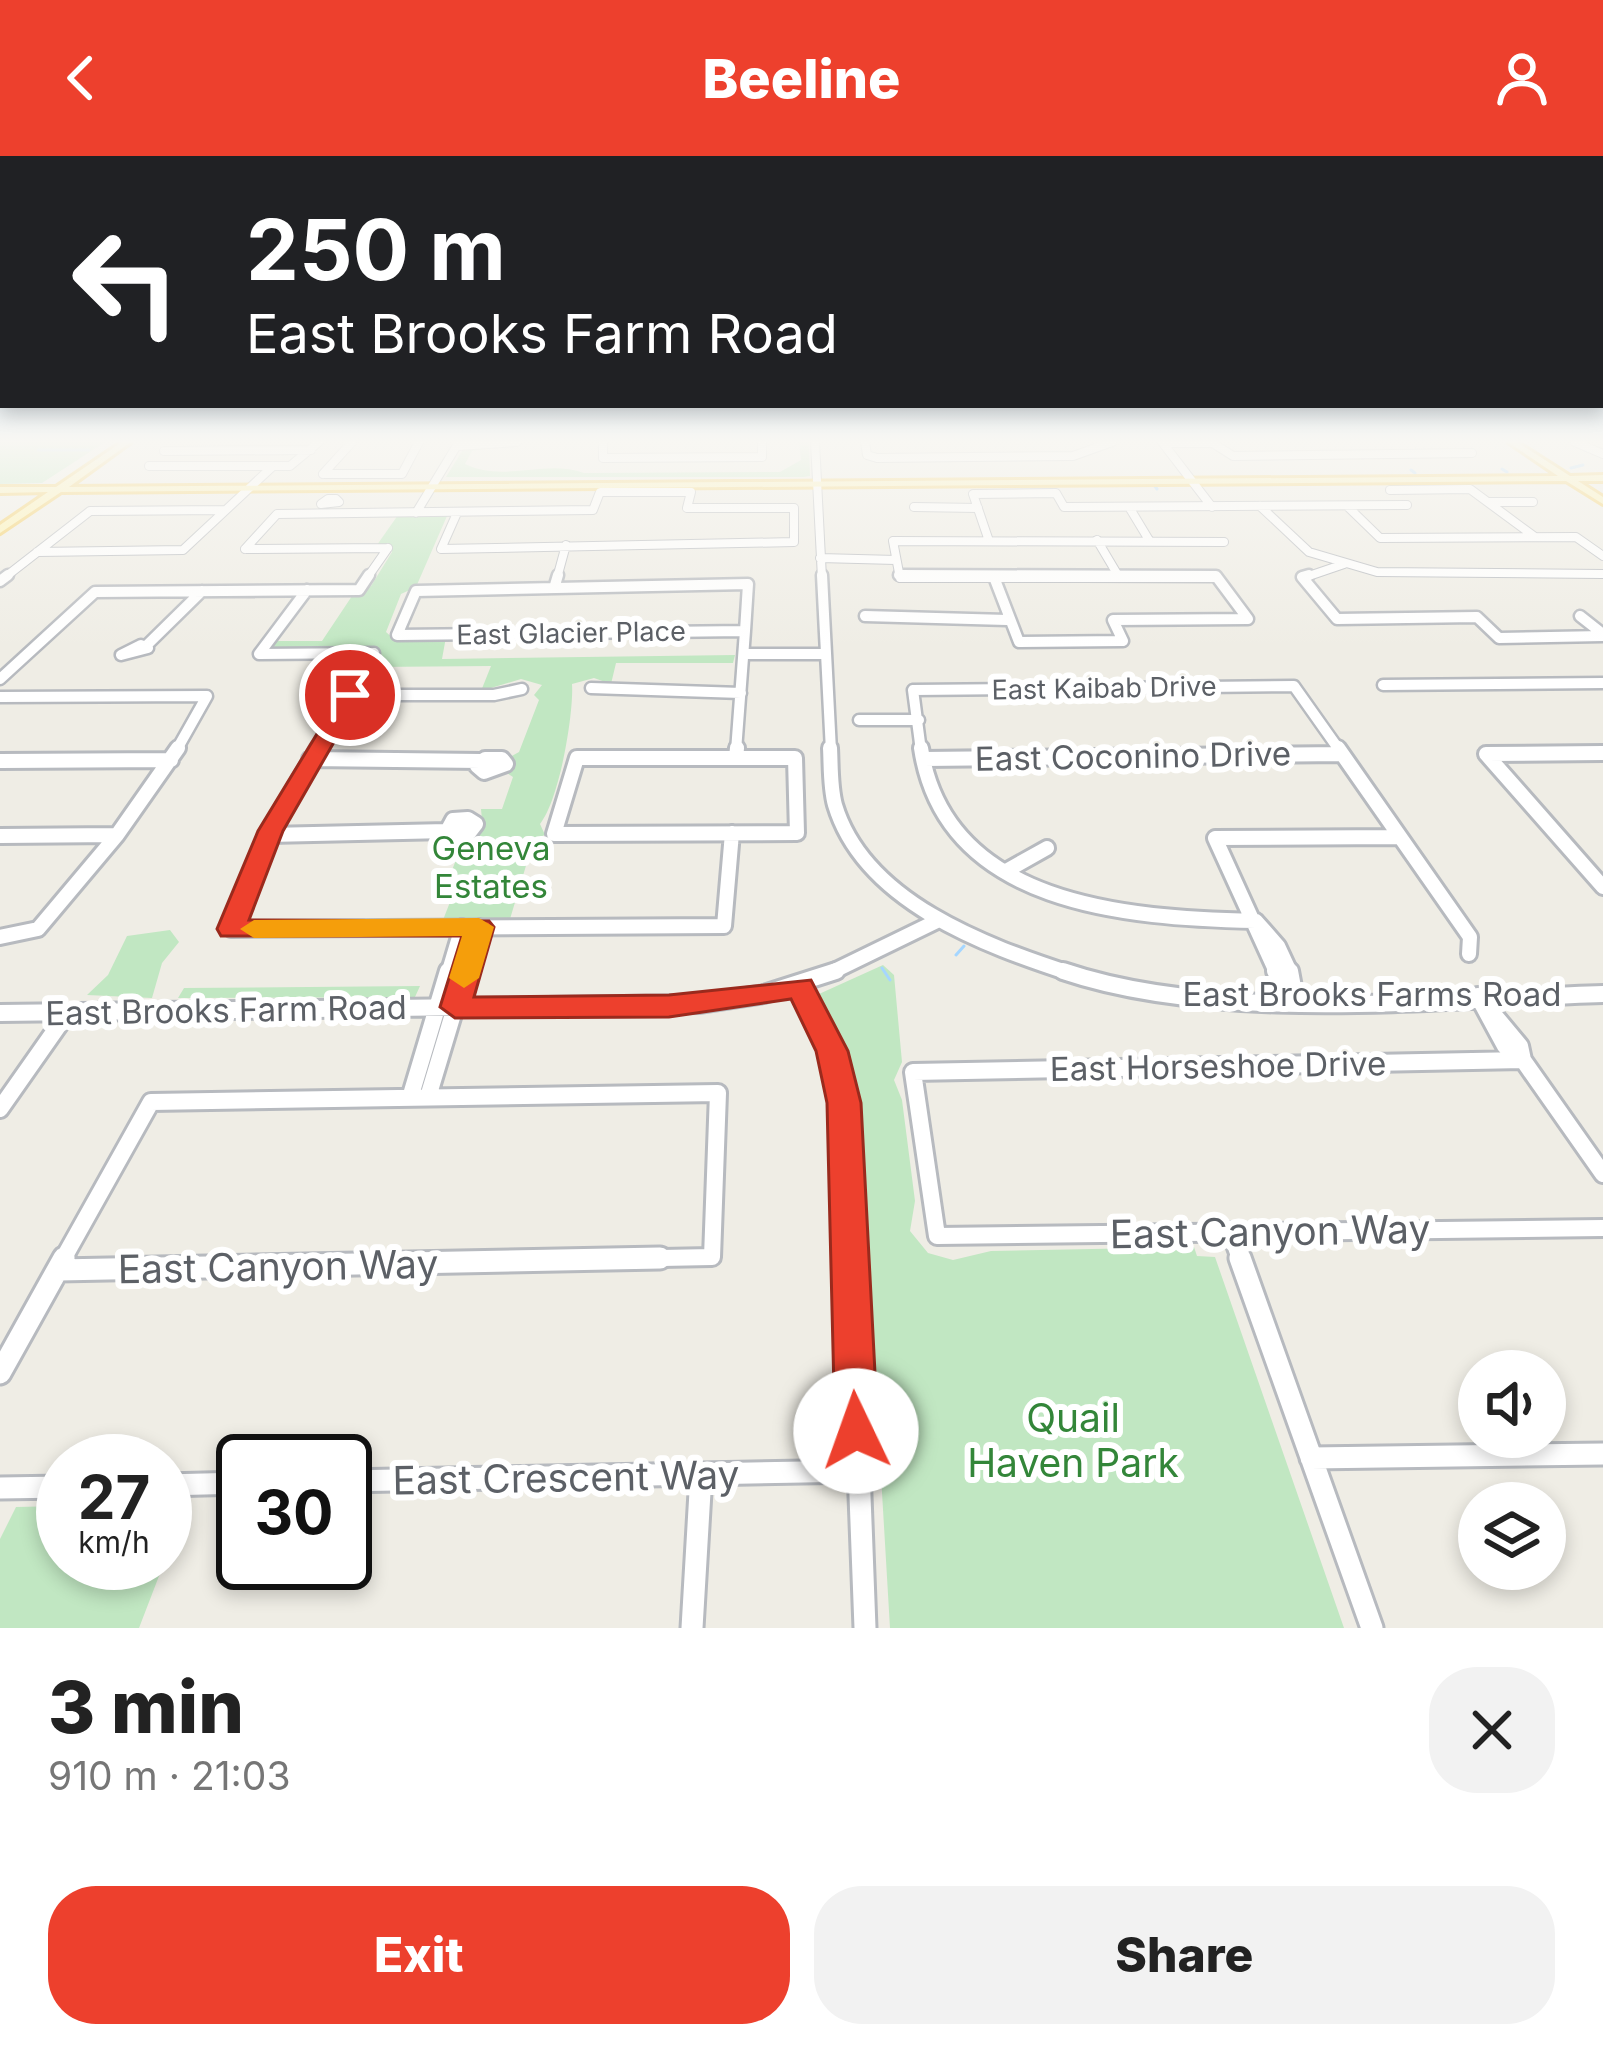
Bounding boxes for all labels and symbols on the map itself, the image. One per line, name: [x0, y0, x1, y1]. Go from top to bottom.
street label: East Glacier Place: [456, 614, 686, 652]
pin: [299, 644, 401, 746]
street label: East Kaibab Drive: [991, 670, 1217, 706]
street label: East Coconino Drive: [975, 733, 1291, 779]
park label: Geneva Estates: [432, 828, 550, 906]
street label: East Brooks Farms Road: [1182, 974, 1562, 1014]
street label: East Brooks Farm Road: [45, 987, 407, 1033]
street label: East Horseshoe Drive: [1049, 1043, 1387, 1089]
street label: East Canyon Way: [1109, 1205, 1431, 1257]
street label: East Canyon Way: [117, 1240, 439, 1292]
position arrow: [793, 1368, 919, 1494]
park label: Quail Haven Park: [967, 1394, 1179, 1486]
speed limit sign: 30: [216, 1434, 372, 1590]
street label: East Crescent Way: [392, 1450, 740, 1504]

